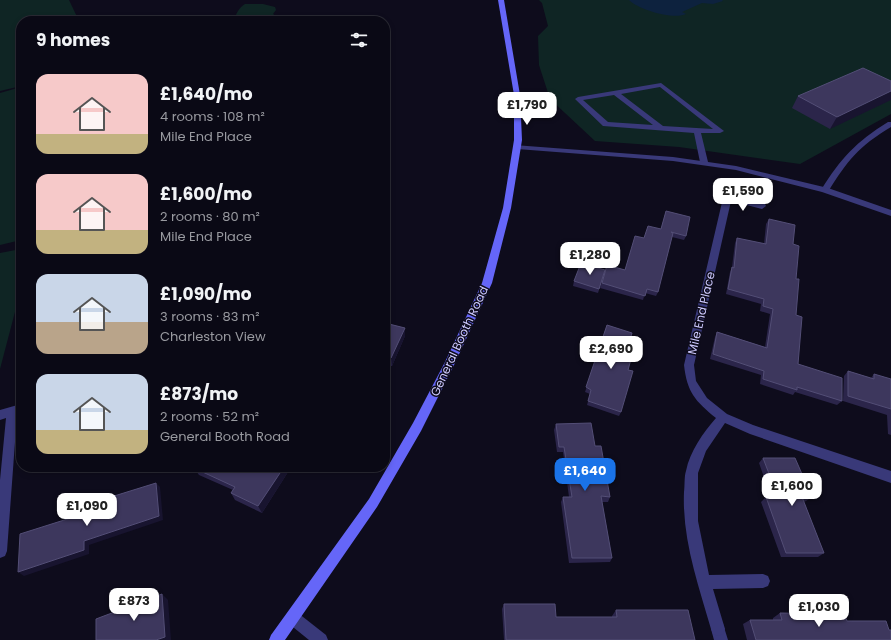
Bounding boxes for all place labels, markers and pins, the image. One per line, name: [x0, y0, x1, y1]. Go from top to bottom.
pin: £1,790: [494, 92, 560, 126]
pin: £1,590: [710, 178, 776, 212]
pin: £1,280: [557, 242, 623, 276]
pin: £2,690: [578, 336, 644, 370]
pin: £1,640: [552, 458, 618, 492]
pin: £1,600: [759, 473, 825, 507]
pin: £1,090: [54, 493, 120, 527]
pin: £873: [110, 588, 158, 622]
pin: £1,030: [786, 594, 852, 628]

